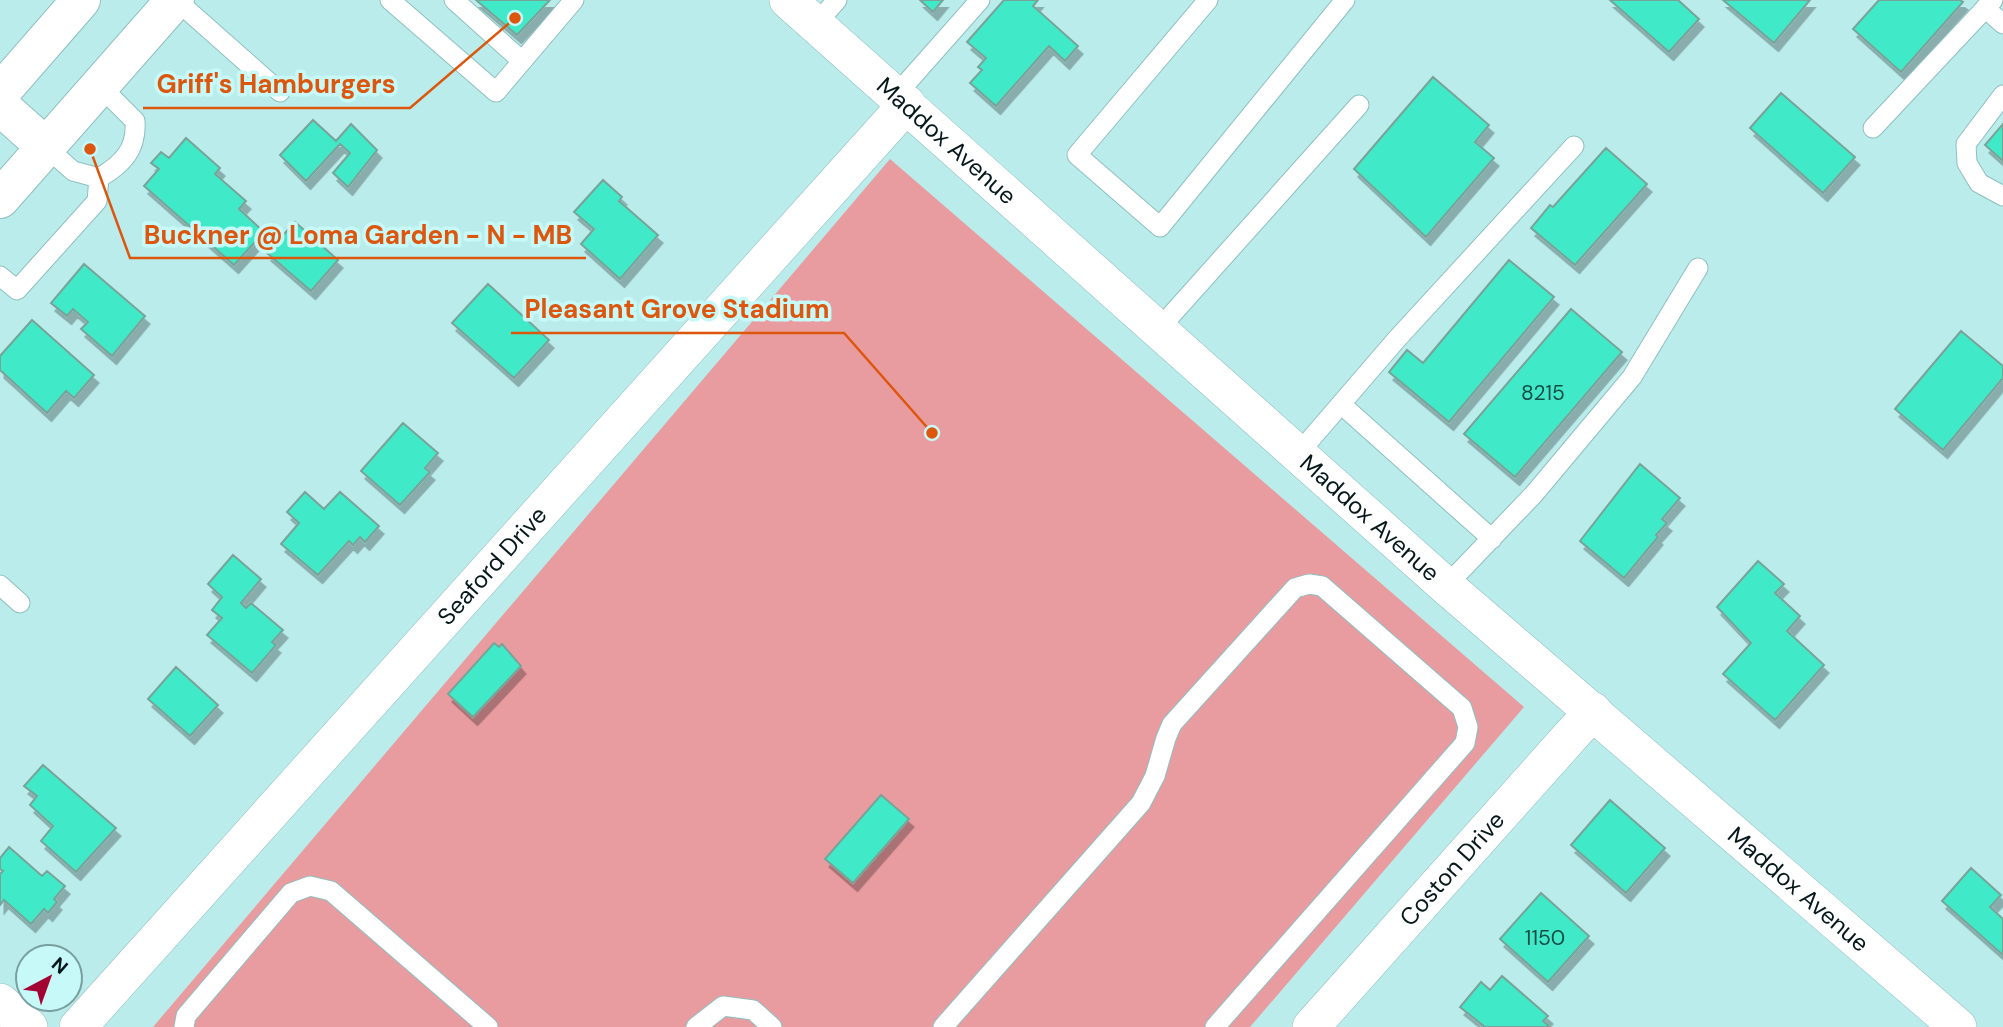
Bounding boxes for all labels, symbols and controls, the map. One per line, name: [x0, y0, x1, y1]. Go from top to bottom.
callout: Griff's Hamburgers: [143, 61, 410, 108]
text: Griff's Hamburgers: [156, 67, 396, 101]
street label: Maddox Avenue: [870, 70, 1023, 211]
callout: Buckner @ Loma Garden - N - MB: [130, 211, 586, 258]
text: Buckner @ Loma Garden - N - MB: [144, 218, 572, 252]
callout: Pleasant Grove Stadium: [511, 286, 844, 333]
text: Pleasant Grove Stadium: [525, 292, 829, 326]
house number: 8215: [1521, 379, 1565, 407]
street label: Maddox Avenue: [1294, 447, 1446, 588]
street label: Seaford Drive: [430, 500, 553, 631]
street label: Coston Drive: [1392, 805, 1511, 932]
street label: Maddox Avenue: [1721, 820, 1876, 959]
house number: 1150: [1525, 924, 1565, 952]
north arrow: [14, 943, 84, 1013]
text: N: [46, 952, 73, 980]

